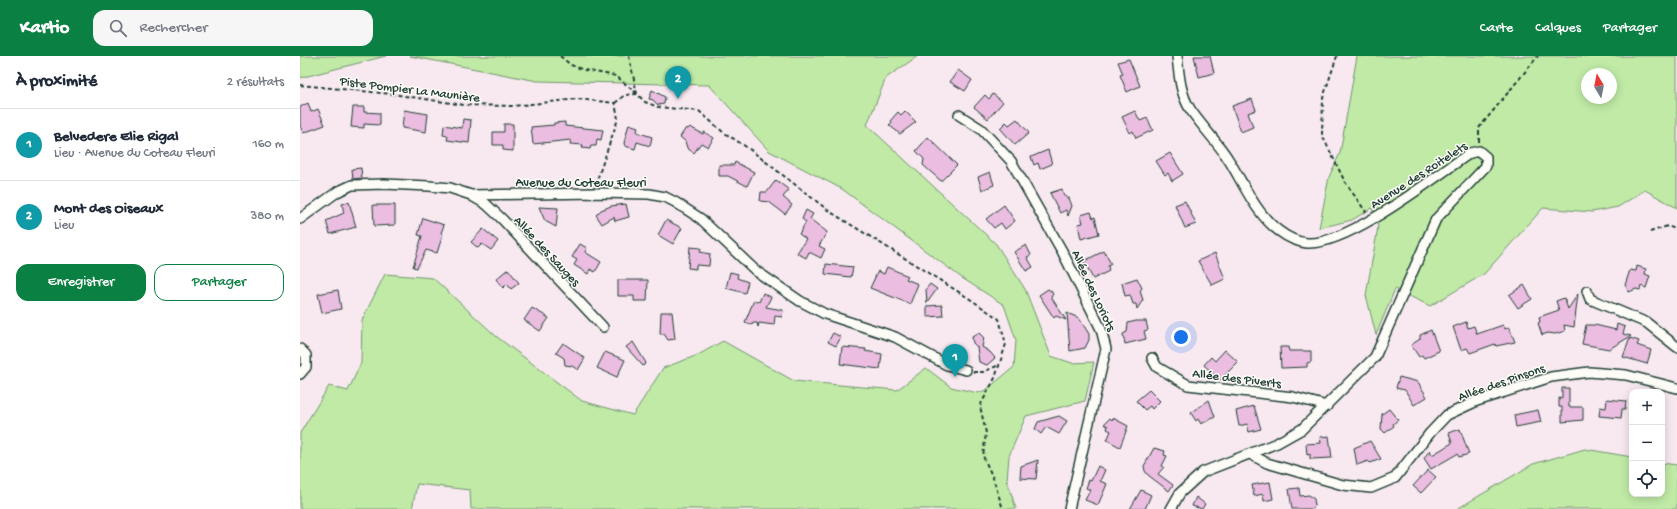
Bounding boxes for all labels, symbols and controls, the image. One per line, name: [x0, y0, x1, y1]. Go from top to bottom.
search box: [93, 10, 373, 46]
text: Kartio: [20, 17, 69, 40]
icon: search: [107, 17, 129, 39]
text: Rechercher: [139, 19, 208, 37]
text: Carte: [1480, 20, 1513, 37]
text: Calques: [1535, 20, 1581, 37]
text: Partager: [1603, 20, 1657, 37]
pin: 2: [665, 66, 691, 99]
north arrow: [1581, 68, 1617, 104]
text: À proximité: [16, 72, 97, 92]
street label: Piste Pompier La Maunière: [338, 74, 481, 107]
text: 2 résultats: [227, 75, 284, 90]
text: Belvedere Elie Rigal: [54, 128, 179, 146]
text: 1: [26, 137, 32, 152]
text: 160 m: [252, 137, 284, 152]
street label: Avenue des Roitelets: [1368, 139, 1472, 213]
text: Lieu · Avenue du Coteau Fleuri: [54, 146, 216, 161]
street label: Avenue du Coteau Fleuri: [516, 176, 647, 191]
text: Mont des Oiseaux: [54, 200, 163, 218]
text: 2: [26, 209, 32, 224]
text: 380 m: [250, 209, 284, 224]
street label: Allée des Sauges: [510, 214, 583, 291]
text: Lieu: [54, 218, 74, 233]
street label: Allée des Loriots: [1067, 248, 1119, 335]
button: Enregistrer: [16, 264, 146, 301]
button: Partager: [154, 264, 284, 301]
your location: [1171, 327, 1191, 347]
pin: 1: [942, 344, 968, 377]
street label: Allée des Pinsons: [1456, 361, 1548, 405]
street label: Allée des Piverts: [1192, 367, 1283, 393]
map controls: [1629, 389, 1665, 497]
button: +: [1629, 389, 1665, 425]
button: −: [1629, 425, 1665, 461]
button: locate: [1629, 461, 1665, 497]

